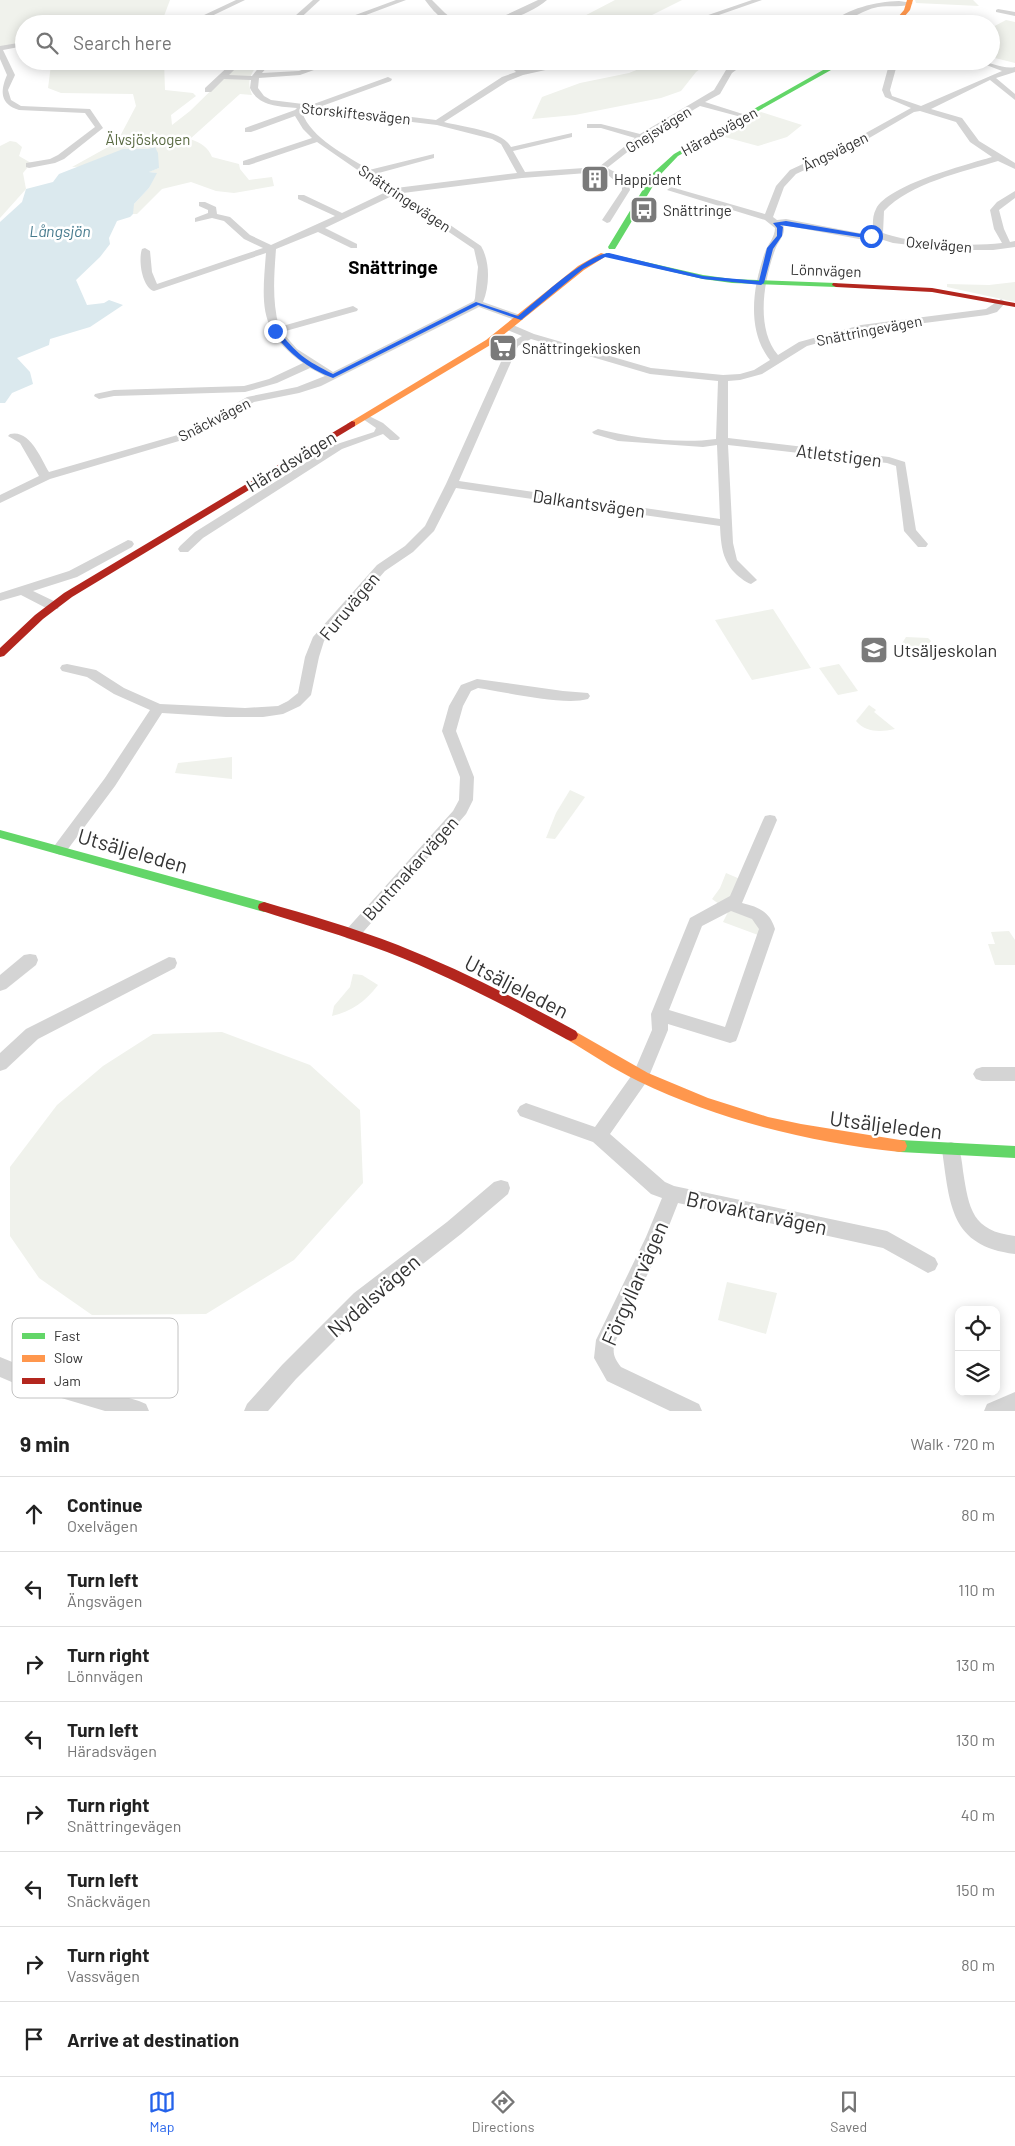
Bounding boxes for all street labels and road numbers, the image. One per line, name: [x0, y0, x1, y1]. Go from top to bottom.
street label: Storskiftesvägen: [300, 98, 412, 128]
street label: Gnejsvägen: [622, 102, 694, 156]
street label: Häradsvägen: [678, 103, 760, 159]
street label: Ängsvägen: [799, 127, 871, 175]
street label: Snättringevägen: [355, 161, 455, 235]
street label: Oxelvägen: [905, 232, 973, 256]
street label: Lönnvägen: [790, 260, 862, 280]
street label: Snättringevägen: [815, 311, 923, 349]
street label: Snäckvägen: [175, 393, 253, 445]
street label: Häradsvägen: [242, 426, 340, 496]
street label: Atletstigen: [795, 439, 883, 471]
street label: Dalkantsvägen: [531, 484, 647, 522]
street label: Furuvägen: [314, 567, 384, 645]
street label: Buntmakarvägen: [357, 811, 463, 925]
street label: Utsäljeleden: [75, 822, 191, 878]
street label: Utsäljeleden: [461, 949, 573, 1023]
street label: Utsäljeleden: [828, 1105, 944, 1143]
street label: Brovaktarvägen: [684, 1185, 830, 1239]
street label: Förgyllarvägen: [595, 1217, 673, 1349]
street label: Nydalsvägen: [322, 1248, 424, 1342]

